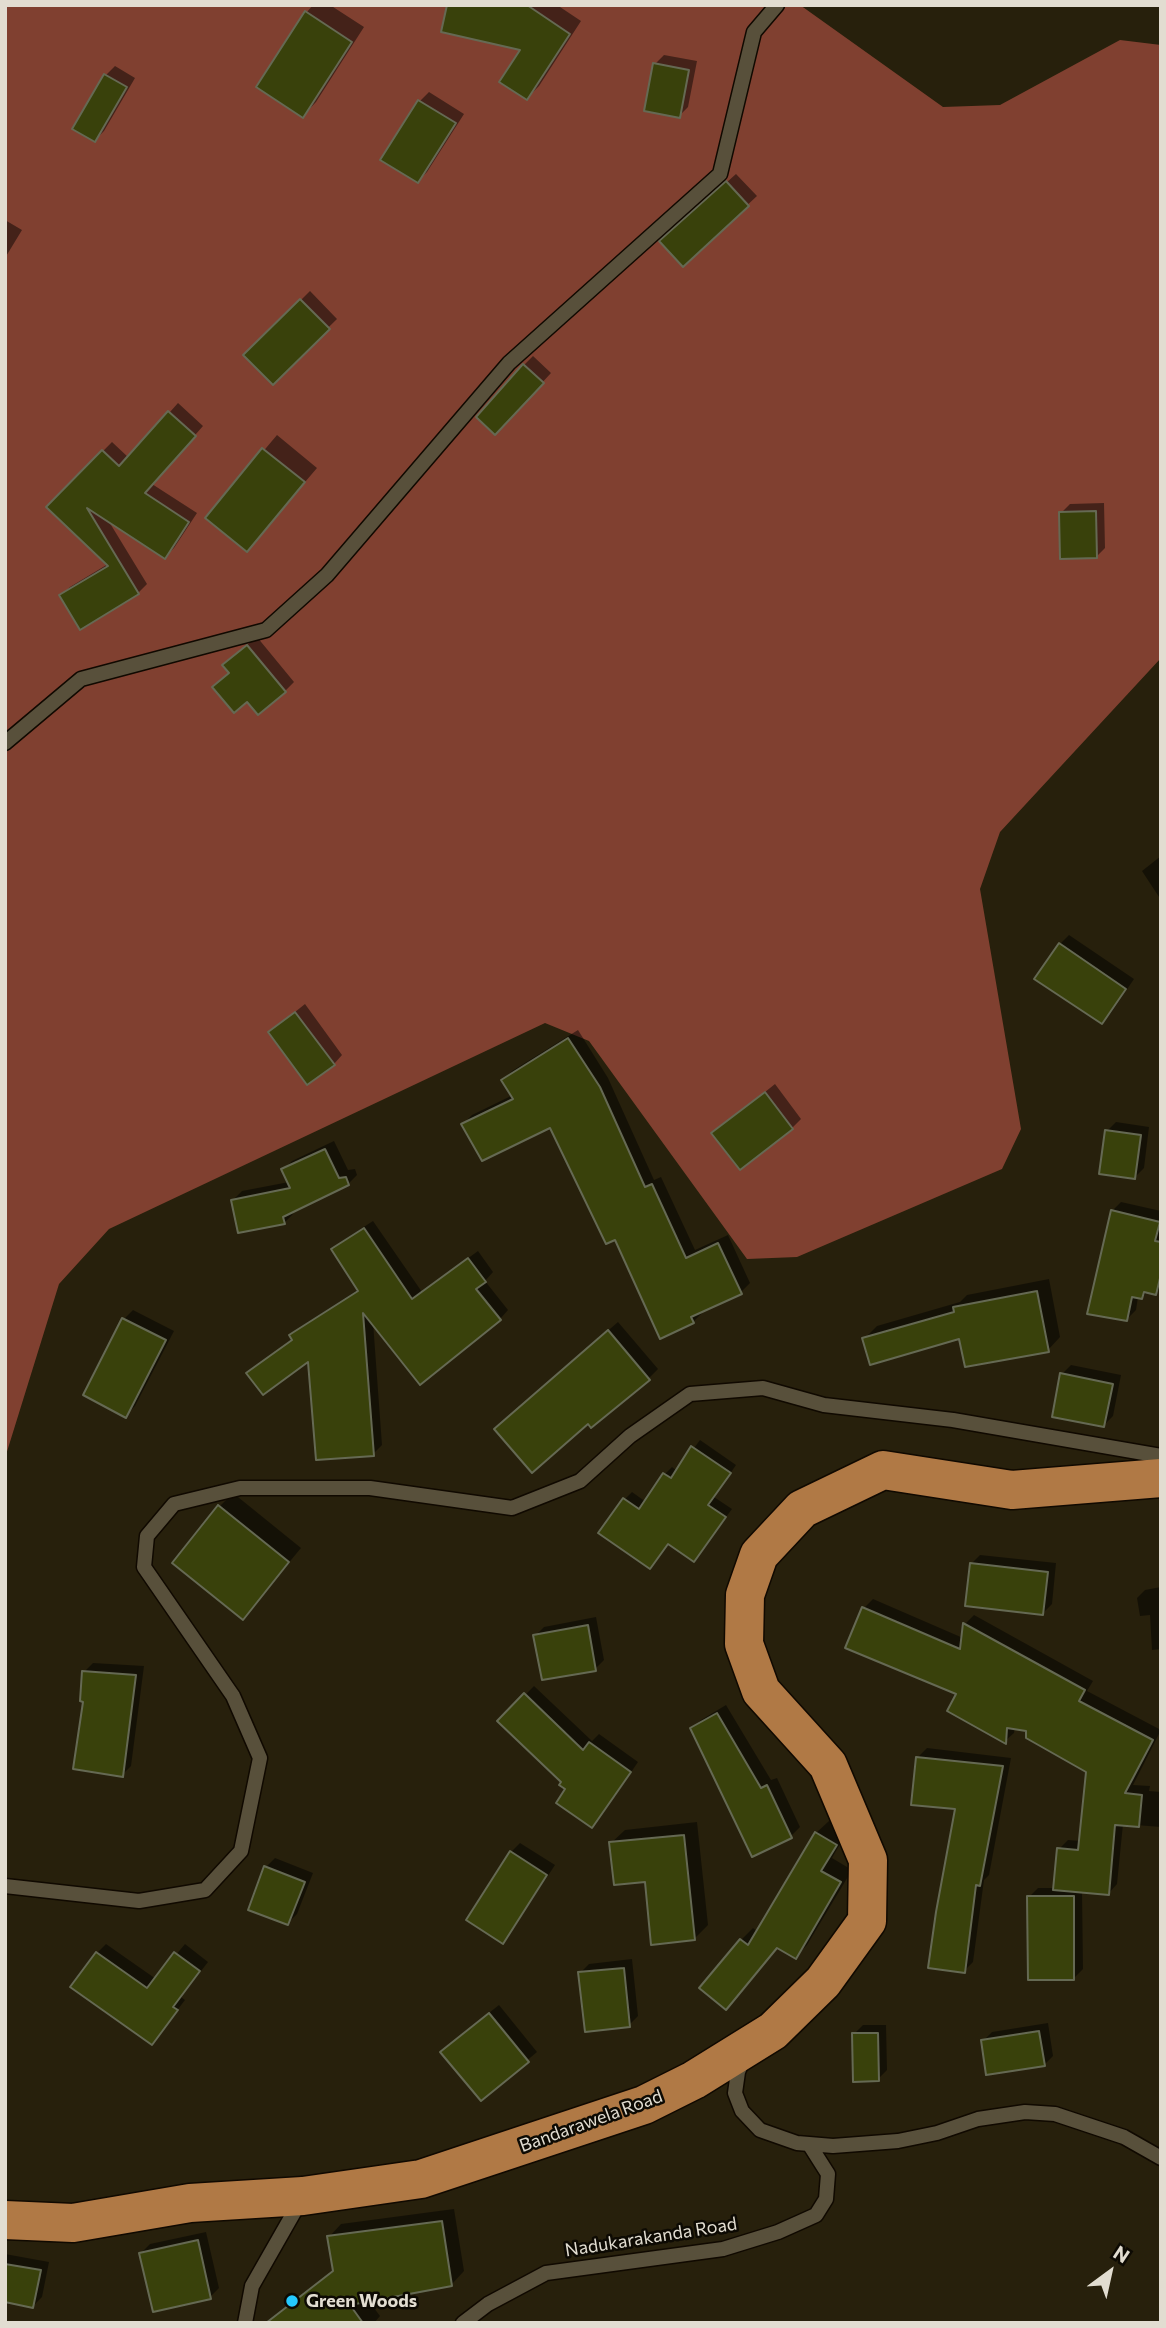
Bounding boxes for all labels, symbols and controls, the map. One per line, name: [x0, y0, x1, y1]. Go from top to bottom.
street label: Bandarawela Road: [517, 2085, 665, 2157]
street label: Nadukarakanda Road: [563, 2213, 739, 2261]
north arrow: [1075, 2237, 1145, 2307]
text: N: [1109, 2240, 1134, 2267]
place label: Green Woods: [306, 2290, 417, 2312]
marker: Green Woods: [284, 2293, 300, 2309]

